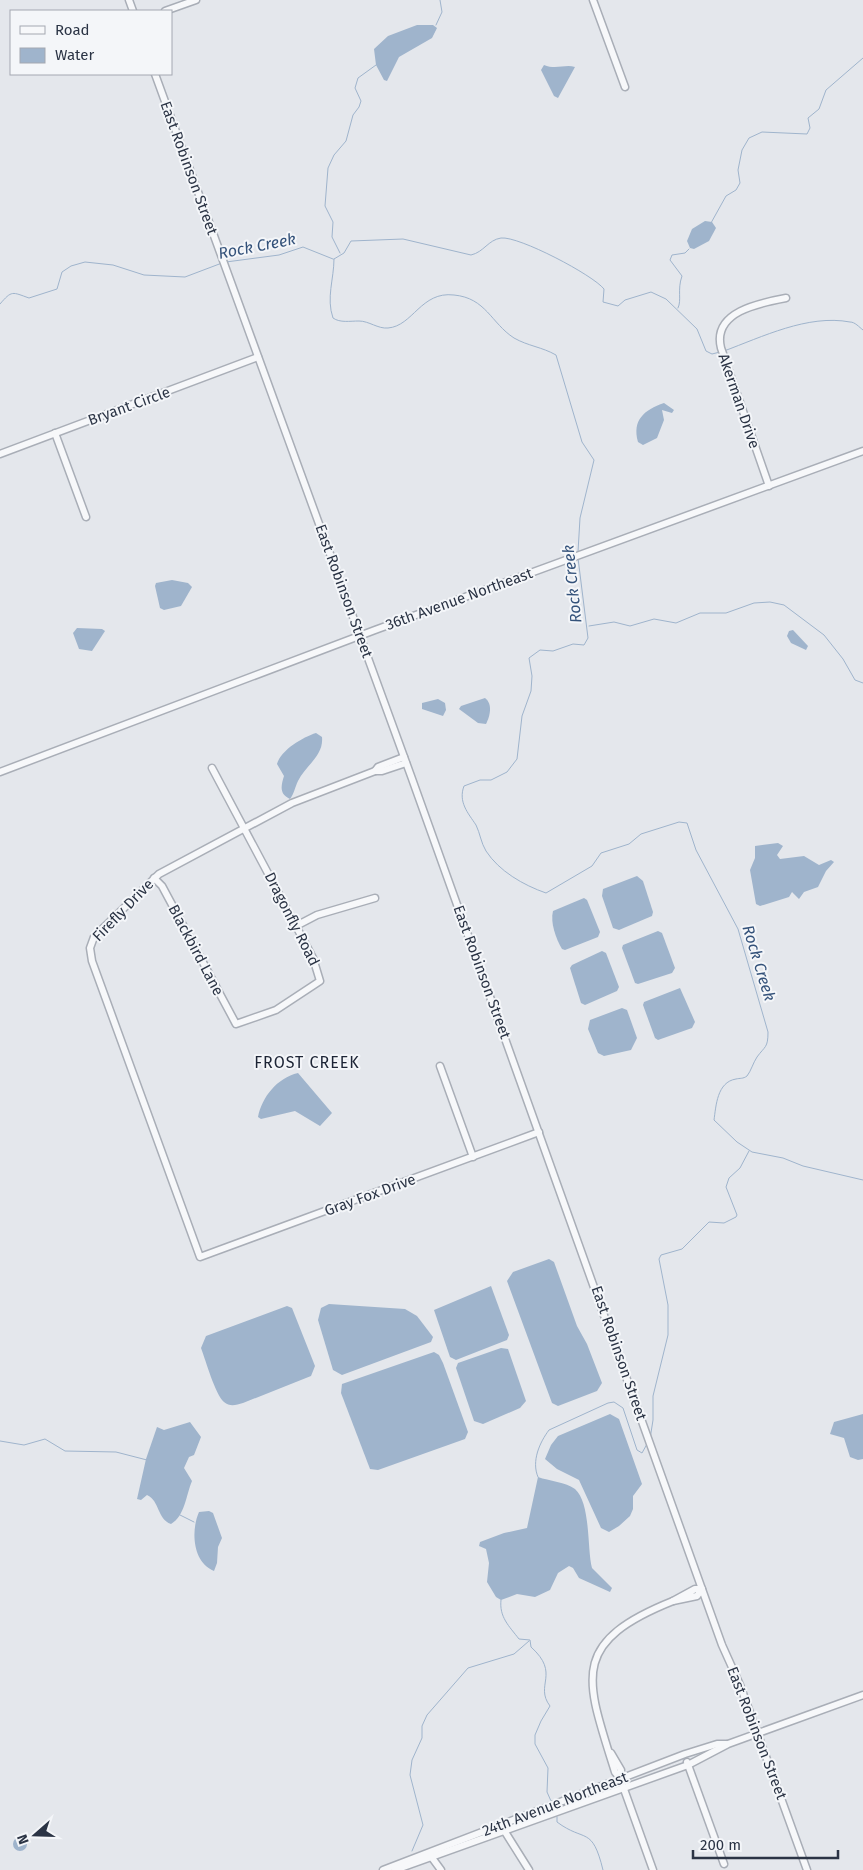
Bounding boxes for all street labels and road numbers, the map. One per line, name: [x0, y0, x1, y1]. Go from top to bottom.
street label: East Robinson Street: [156, 99, 222, 238]
street label: Akerman Drive: [714, 351, 764, 451]
street label: Bryant Circle: [86, 383, 172, 429]
street label: East Robinson Street: [311, 522, 377, 661]
street label: 36th Avenue Northeast: [383, 564, 535, 634]
street label: Dragonfly Road: [261, 869, 323, 969]
street label: Firefly Drive: [89, 875, 157, 945]
street label: Blackbird Lane: [165, 901, 227, 999]
street label: East Robinson Street: [449, 903, 515, 1042]
street label: Gray Fox Drive: [322, 1170, 418, 1220]
street label: East Robinson Street: [588, 1283, 651, 1423]
street label: East Robinson Street: [723, 1664, 791, 1803]
street label: 24th Avenue Northeast: [480, 1768, 631, 1840]

